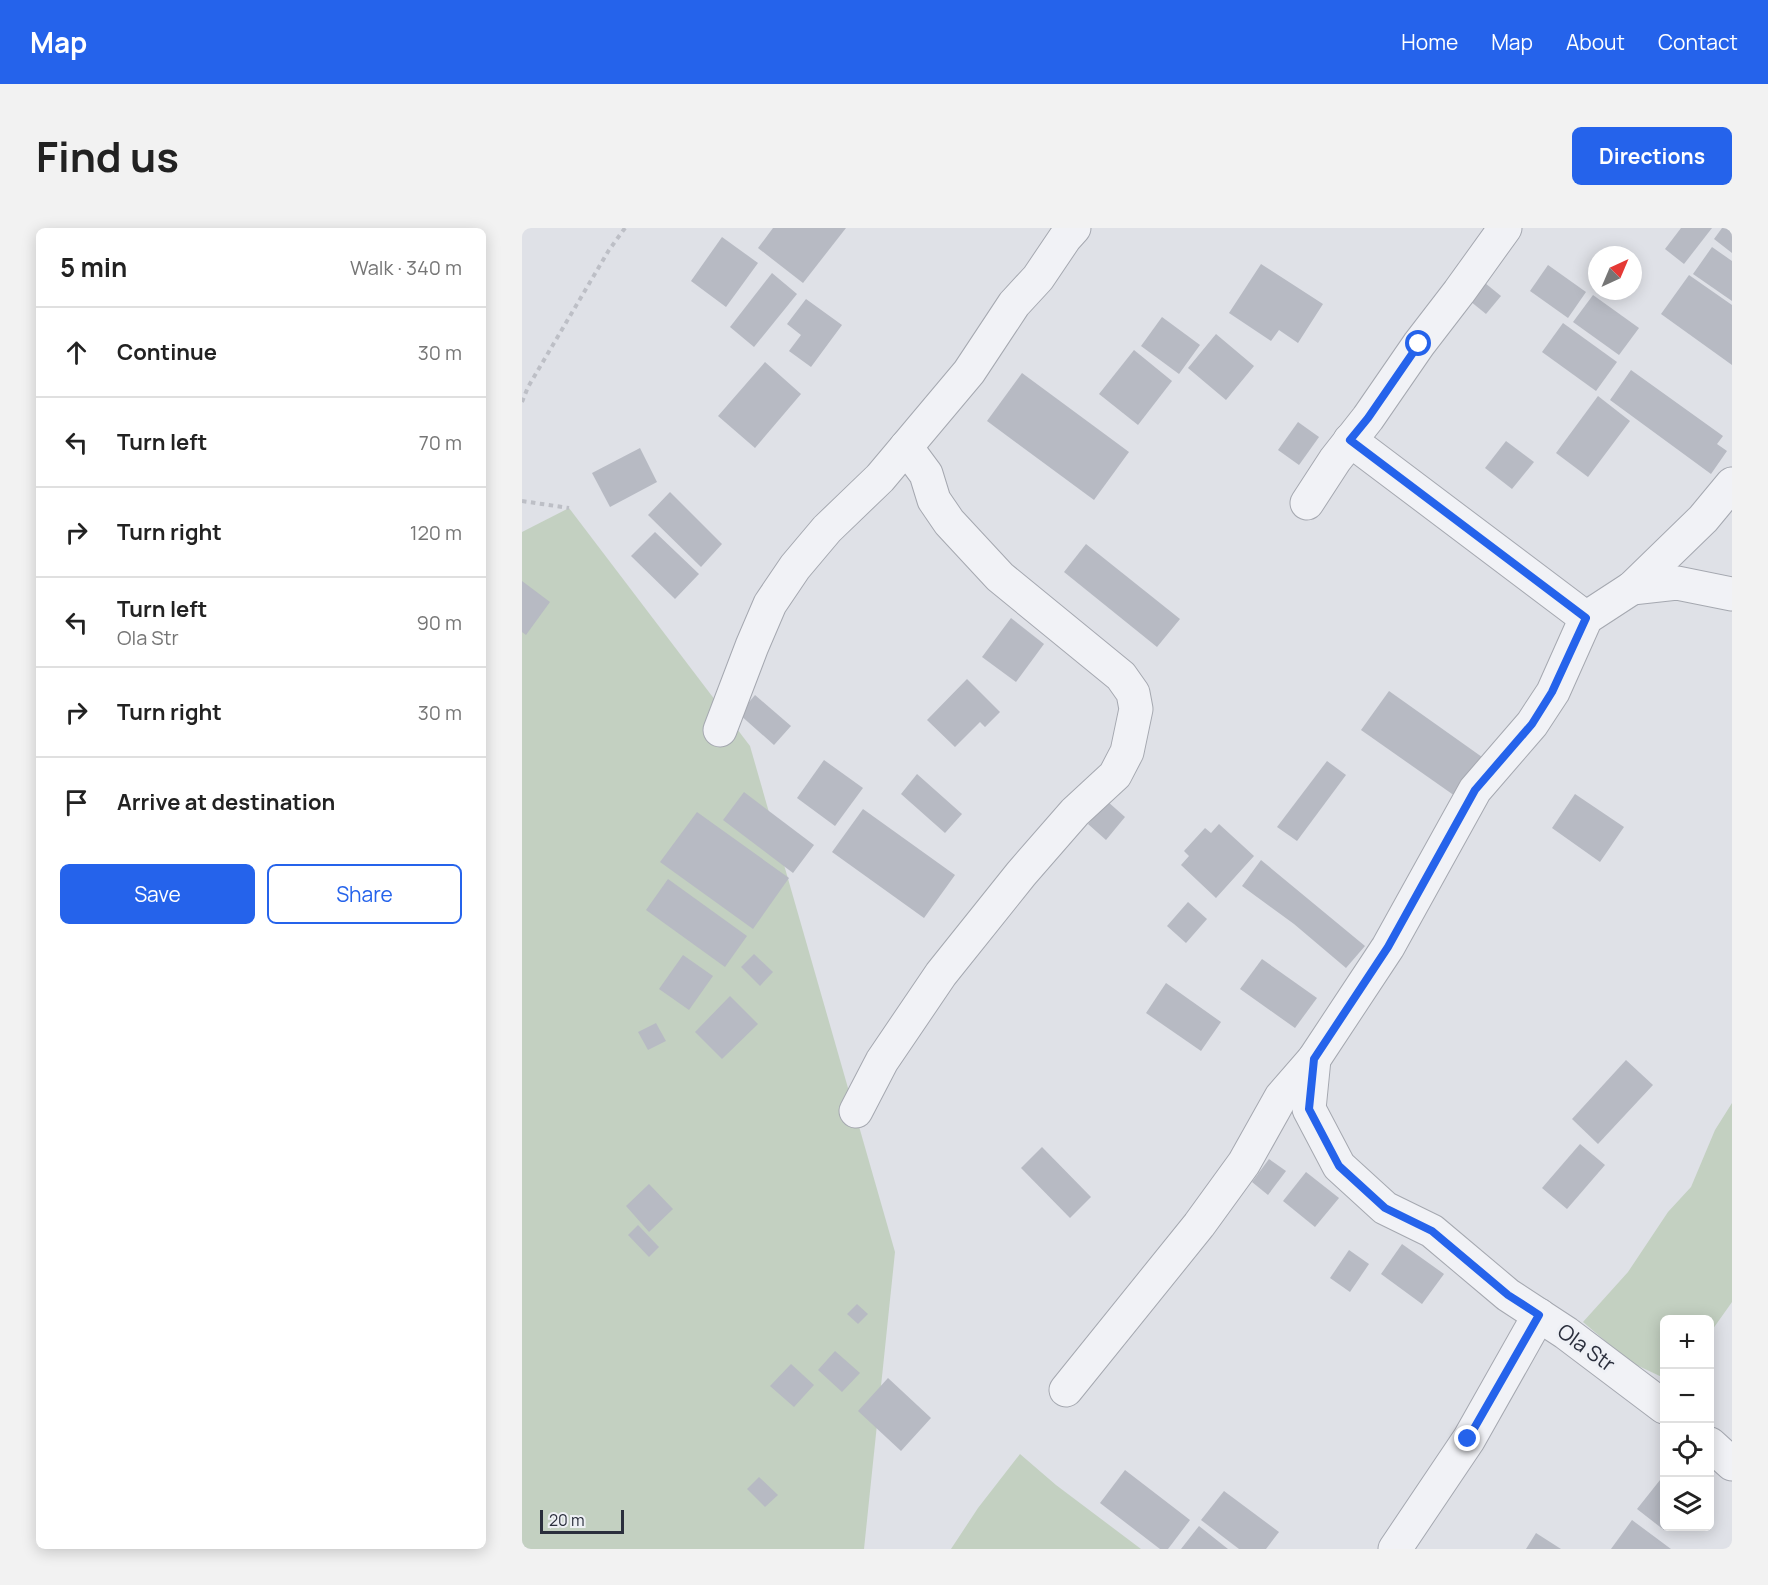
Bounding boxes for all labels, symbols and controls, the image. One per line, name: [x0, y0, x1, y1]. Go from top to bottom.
text: Map: [30, 23, 87, 61]
text: Home: [1401, 28, 1458, 56]
text: Map: [1491, 28, 1533, 56]
text: About: [1566, 28, 1625, 56]
text: Contact: [1658, 28, 1738, 56]
text: Find us: [36, 127, 179, 185]
button: Directions: [1572, 127, 1732, 185]
north arrow: [1588, 246, 1642, 300]
text: 5 min: [60, 249, 127, 285]
text: Walk · 340 m: [350, 254, 462, 281]
route start: [1405, 330, 1431, 356]
icon: ahead: [60, 336, 93, 369]
text: Continue: [117, 337, 217, 367]
text: 30 m: [418, 339, 462, 366]
icon: left: [60, 426, 93, 459]
text: Turn left: [117, 427, 207, 457]
text: 70 m: [419, 429, 462, 456]
icon: right: [60, 516, 93, 549]
text: Turn right: [117, 517, 222, 547]
text: 120 m: [410, 519, 462, 546]
text: Turn left: [117, 594, 207, 624]
icon: left: [60, 606, 93, 639]
text: 90 m: [416, 609, 462, 636]
text: Ola Str: [117, 624, 179, 651]
icon: right: [60, 696, 93, 729]
text: Turn right: [117, 697, 222, 727]
text: 30 m: [418, 699, 462, 726]
icon: arrive: [60, 786, 93, 819]
text: Arrive at destination: [117, 787, 335, 817]
button: Save: [60, 864, 255, 924]
button: Share: [267, 864, 462, 924]
map controls: [1660, 1315, 1714, 1531]
button: +: [1660, 1315, 1714, 1369]
street label: Ola Str: [1552, 1317, 1621, 1378]
button: −: [1660, 1369, 1714, 1423]
button: locate: [1660, 1423, 1714, 1477]
route end: [1454, 1425, 1480, 1451]
button: layers: [1660, 1477, 1714, 1531]
scale bar: [540, 1507, 624, 1534]
text: 20 m: [549, 1509, 585, 1531]

